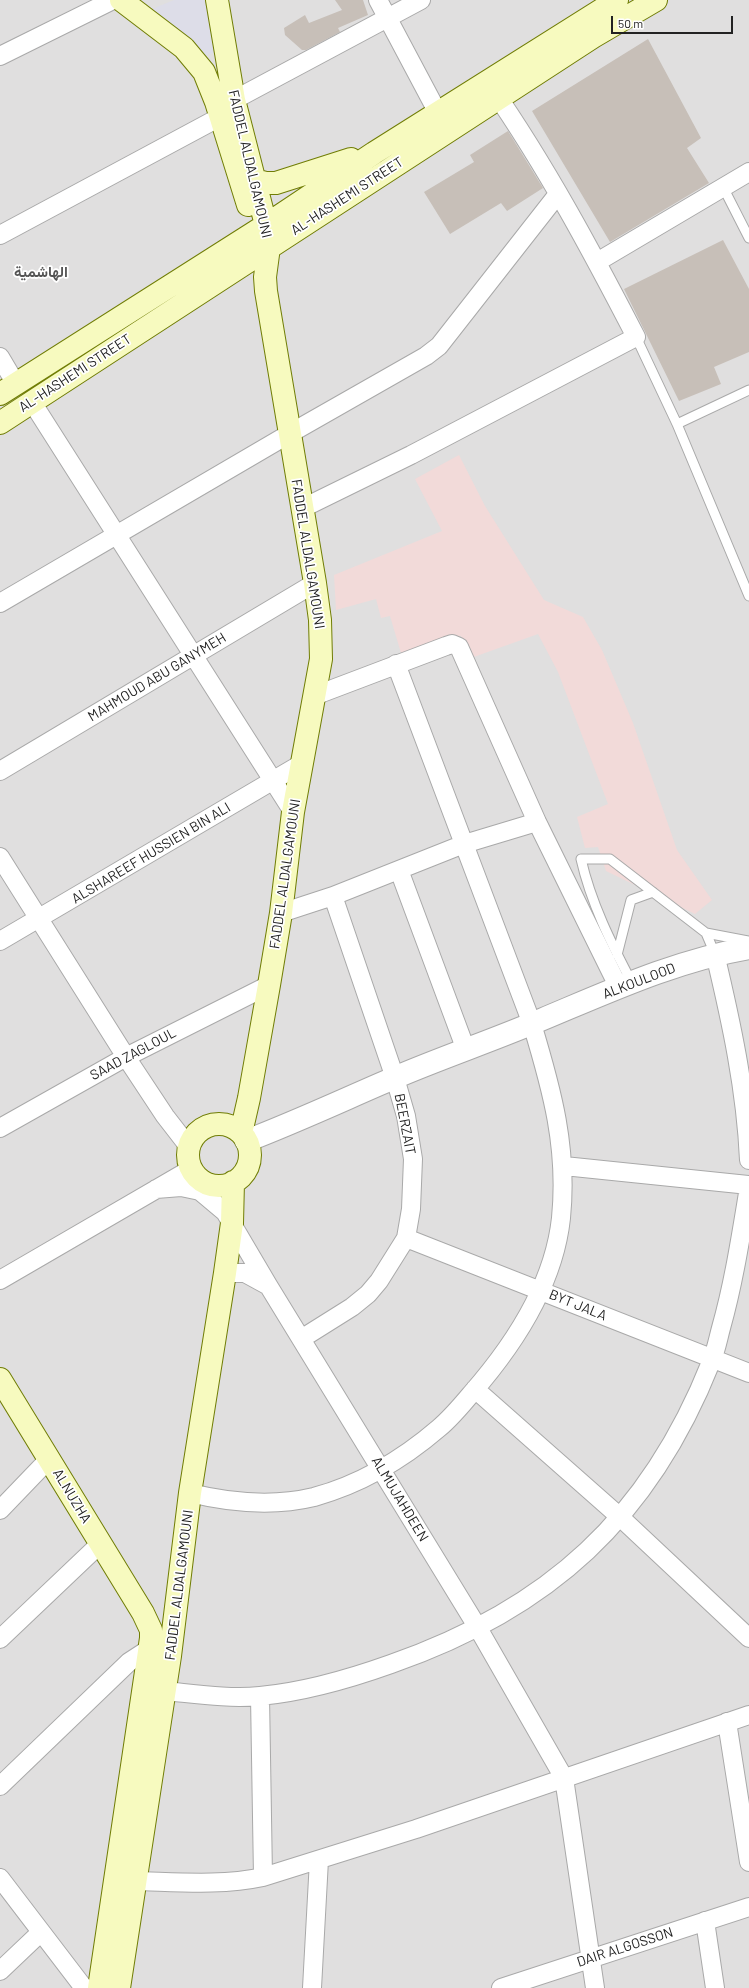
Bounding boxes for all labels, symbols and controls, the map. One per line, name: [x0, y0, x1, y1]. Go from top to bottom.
scale bar: [613, 8, 735, 34]
text: 50 m: [618, 16, 643, 30]
street label: FADDEL ALDALGAMOUNI: [225, 88, 275, 240]
street label: AL-HASHEMI STREET: [288, 153, 406, 239]
district label: الهاشمية: [14, 263, 68, 281]
street label: AL-HASHEMI STREET: [16, 330, 134, 416]
street label: FADDEL ALDALGAMOUNI: [288, 478, 328, 630]
street label: MAHMOUD ABU GANYMEH: [85, 629, 229, 725]
street label: FADDEL ALDALGAMOUNI: [266, 798, 304, 950]
street label: ALSHAREEF HUSSIEN BIN ALI: [69, 799, 233, 907]
street label: ALKOULOOD: [600, 959, 678, 1003]
street label: SAAD ZAGLOUL: [87, 1024, 179, 1084]
street label: BEERZAIT: [391, 1092, 419, 1156]
street label: BYT JALA: [547, 1286, 609, 1324]
street label: ALMUJAHDEEN: [368, 1453, 432, 1545]
street label: ALNUZHA: [49, 1466, 95, 1526]
street label: FADDEL ALDALGAMOUNI: [161, 1509, 197, 1661]
street label: DAIR ALGOSSON: [575, 1924, 675, 1970]

